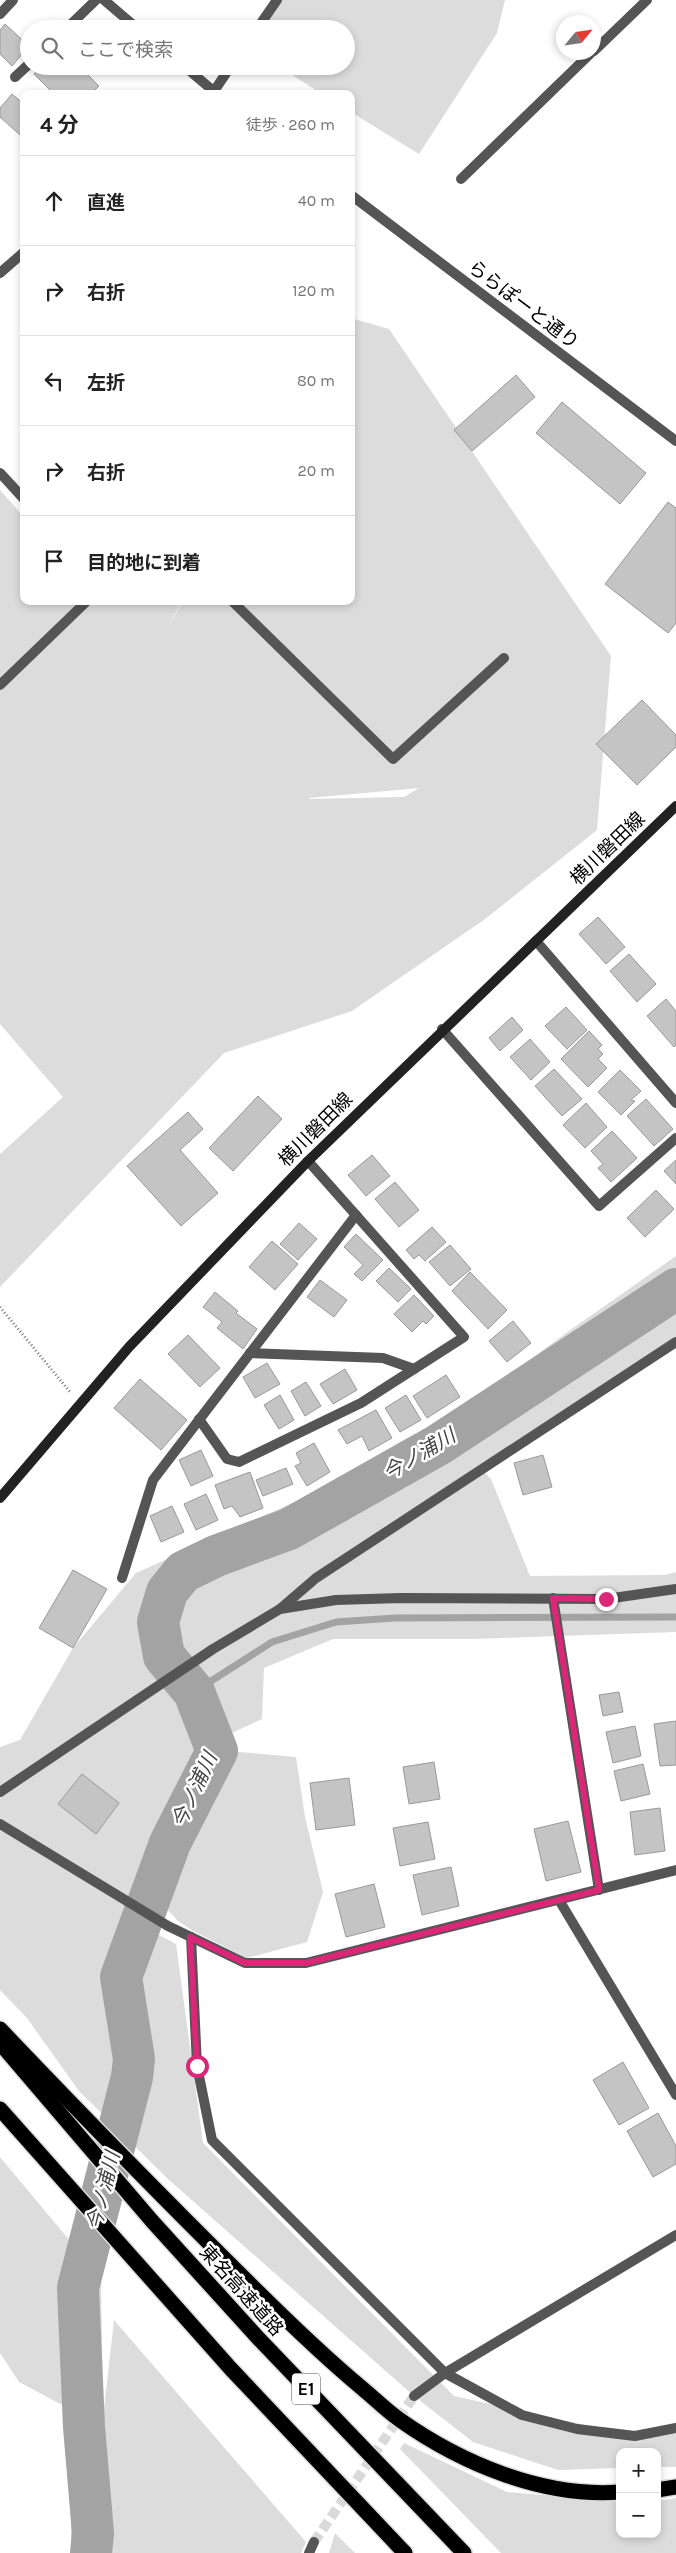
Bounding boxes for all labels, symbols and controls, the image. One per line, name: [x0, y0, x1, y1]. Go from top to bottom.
north arrow: [556, 15, 601, 60]
search box: [20, 20, 355, 75]
icon: search: [38, 34, 66, 62]
text: ここで検索: [78, 39, 173, 61]
text: 4 分: [40, 113, 79, 137]
text: 徒歩 · 260 m: [246, 115, 335, 134]
icon: ahead: [40, 187, 68, 215]
text: 40 m: [298, 191, 335, 210]
text: 直進: [87, 192, 125, 214]
street label: ららぽーと通り: [464, 256, 583, 354]
icon: right: [40, 277, 68, 305]
text: 120 m: [292, 281, 335, 300]
text: 右折: [87, 282, 125, 304]
icon: left: [40, 367, 68, 395]
text: 80 m: [297, 371, 335, 390]
text: 左折: [87, 372, 125, 394]
icon: right: [40, 457, 68, 485]
text: 20 m: [297, 461, 335, 480]
text: 右折: [87, 462, 125, 484]
icon: arrive: [40, 547, 68, 575]
text: 目的地に到着: [87, 552, 201, 574]
street label: 横川磐田線: [566, 808, 650, 890]
street label: 横川磐田線: [274, 1088, 357, 1171]
water label: 今ノ浦川: [379, 1423, 461, 1485]
route end: [595, 1588, 618, 1611]
water label: 今ノ浦川: [167, 1747, 223, 1831]
route start: [186, 2055, 209, 2078]
water label: 今ノ浦川: [83, 2148, 125, 2233]
street label: 東名高速道路: [195, 2241, 288, 2340]
road number: E1: [292, 2374, 320, 2404]
map controls: [616, 2448, 661, 2538]
button: +: [616, 2448, 661, 2493]
button: −: [616, 2493, 661, 2538]

